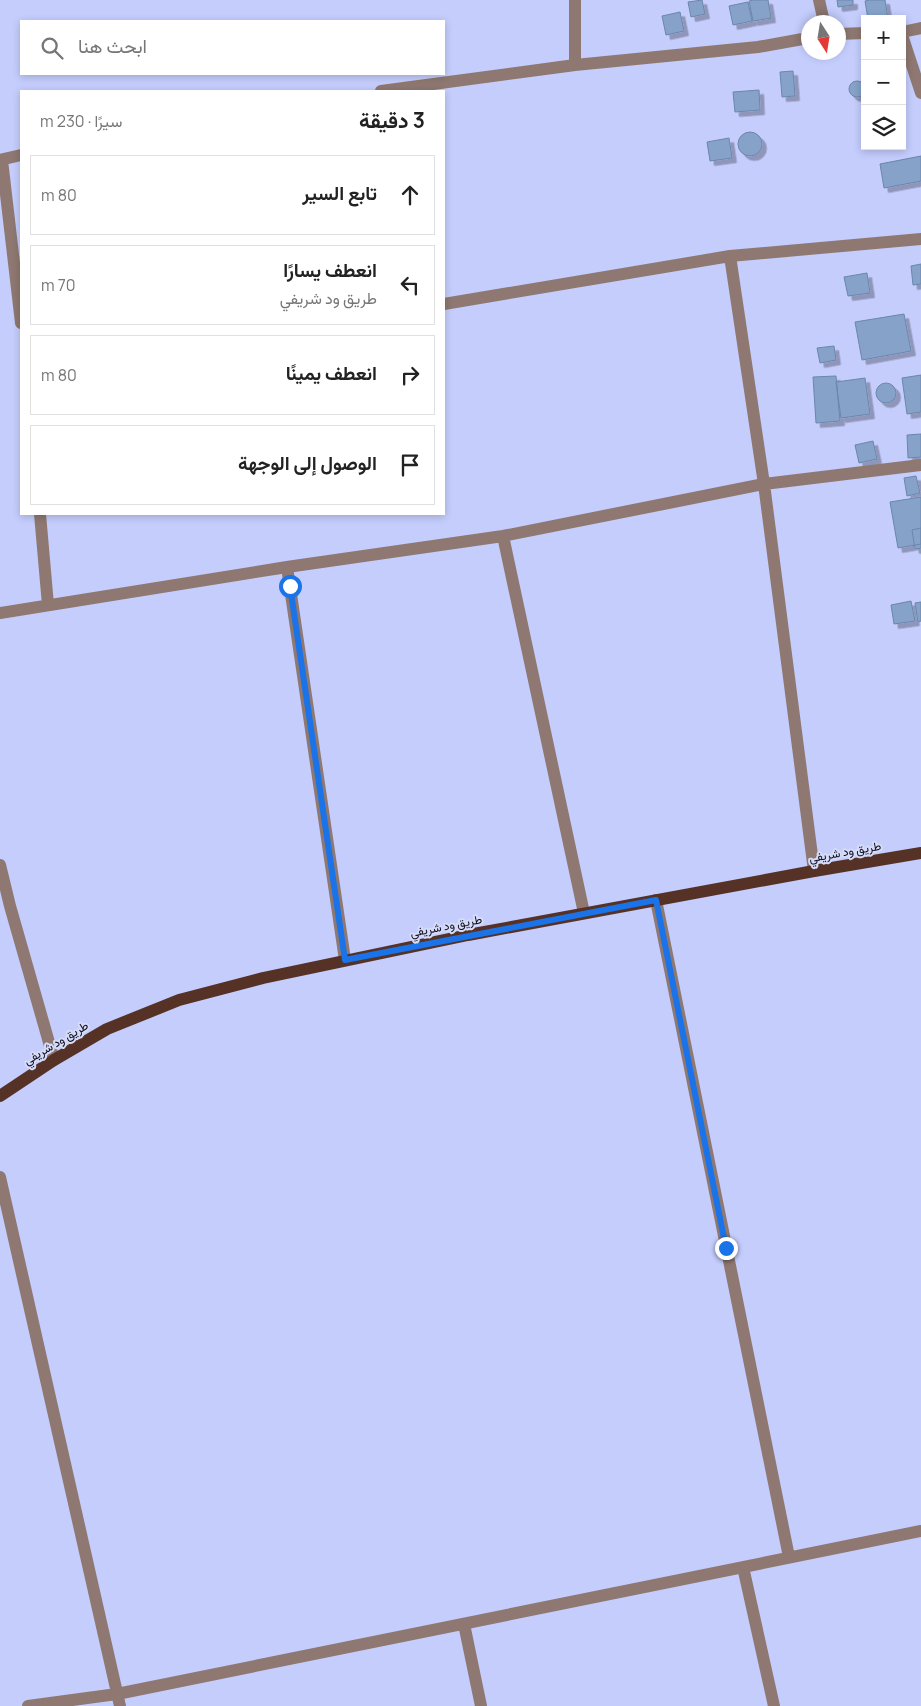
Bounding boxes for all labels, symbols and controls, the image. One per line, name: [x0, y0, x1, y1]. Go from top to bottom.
north arrow: [801, 15, 846, 60]
map controls: [861, 15, 906, 150]
button: +: [861, 15, 906, 60]
search box: [20, 20, 445, 75]
text: ابحث هنا: [78, 33, 147, 59]
icon: search: [38, 34, 66, 62]
button: −: [861, 60, 906, 105]
button: layers: [861, 105, 906, 150]
text: 3 دقيقة: [359, 106, 425, 134]
text: سيرًا · 230 m: [40, 110, 122, 132]
text: تابع السير: [302, 180, 377, 206]
icon: ahead: [396, 181, 424, 209]
text: 80 m: [41, 184, 77, 206]
text: انعطف يسارًا: [283, 257, 377, 283]
icon: left: [396, 271, 424, 299]
text: 70 m: [41, 274, 76, 296]
text: طريق ود شريفي: [280, 287, 377, 309]
text: انعطف يمينًا: [286, 360, 377, 386]
icon: right: [396, 361, 424, 389]
text: 80 m: [41, 364, 77, 386]
text: الوصول إلى الوجهة: [238, 450, 377, 476]
icon: arrive: [396, 451, 424, 479]
route start: [279, 575, 302, 598]
street label: طريق ود شريفي: [808, 837, 883, 868]
street label: طريق ود شريفي: [408, 910, 484, 943]
street label: طريق ود شريفي: [20, 1016, 93, 1070]
route end: [715, 1237, 738, 1260]

